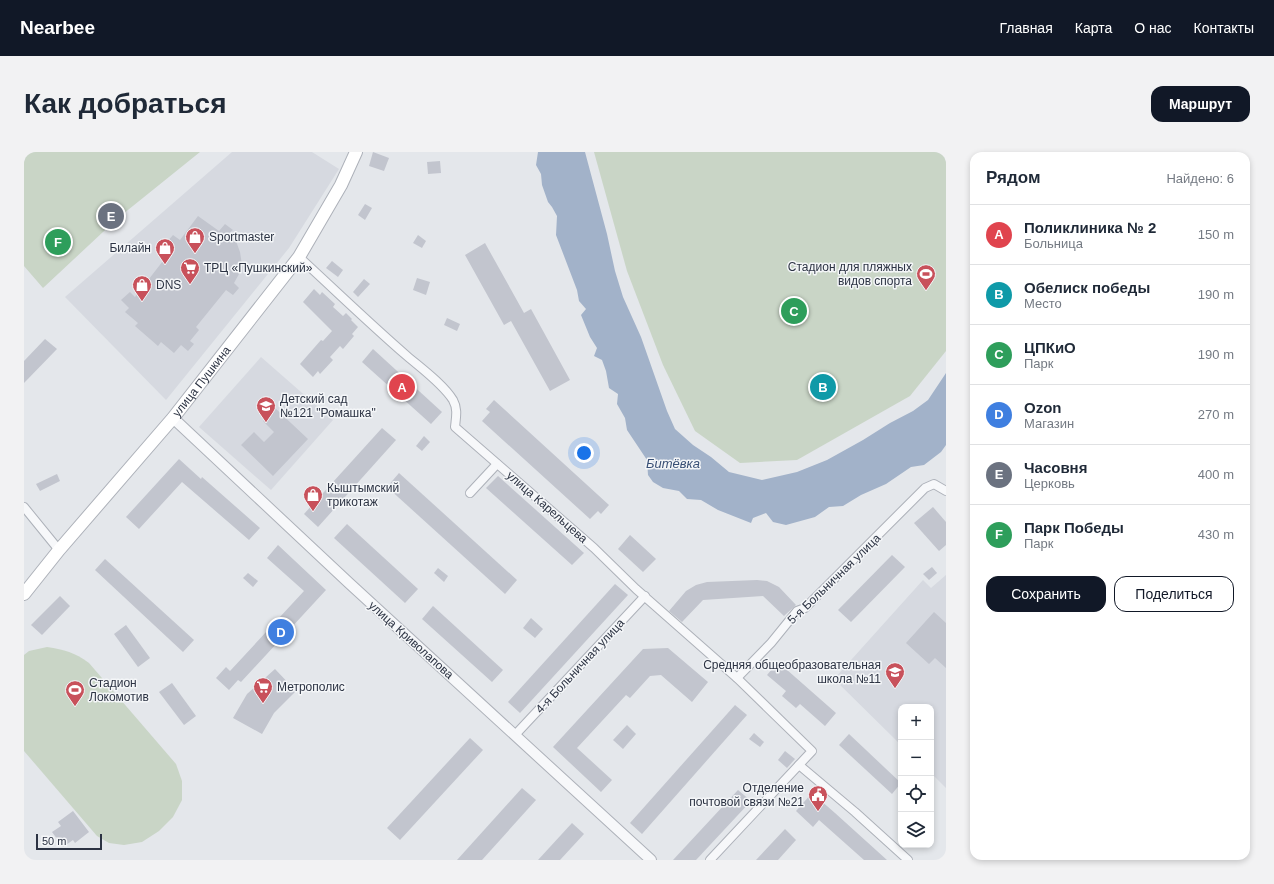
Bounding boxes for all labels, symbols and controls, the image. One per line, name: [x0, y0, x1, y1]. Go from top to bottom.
text: Nearbee: [20, 17, 95, 38]
text: Главная: [999, 20, 1053, 36]
text: Карта: [1075, 20, 1112, 36]
text: О нас: [1134, 20, 1172, 36]
text: Контакты: [1194, 20, 1254, 36]
button: Маршрут: [1151, 86, 1250, 122]
text: Как добраться: [24, 88, 226, 119]
text: Рядом: [986, 168, 1041, 187]
text: Найдено: 6: [1166, 171, 1234, 186]
pin: E: [98, 201, 124, 231]
text: Поликлиника № 2: [1024, 219, 1156, 236]
shop icon: Sportmaster: [184, 226, 206, 254]
pin: F: [45, 227, 71, 257]
text: A: [994, 227, 1004, 242]
text: 150 m: [1198, 227, 1234, 242]
place label: Sportmaster: [209, 230, 274, 244]
text: Больница: [1024, 236, 1083, 251]
shop icon: Билайн: [154, 237, 176, 265]
place label: Билайн: [109, 241, 151, 255]
supermarket icon: ТРЦ «Пушкинский»: [179, 257, 201, 285]
place label: Стадион для пляжных видов спорта: [788, 260, 912, 288]
place label: ТРЦ «Пушкинский»: [204, 261, 313, 275]
sports icon: Стадион для пляжных видов спорта: [915, 263, 937, 291]
shop icon: DNS: [131, 274, 153, 302]
place label: DNS: [156, 278, 181, 292]
text: Обелиск победы: [1024, 279, 1150, 296]
text: B: [994, 287, 1004, 302]
text: 190 m: [1198, 287, 1234, 302]
pin: C: [781, 296, 807, 326]
text: Место: [1024, 296, 1062, 311]
text: ЦПКиО: [1024, 339, 1076, 356]
street label: улица Пушкина: [170, 343, 234, 420]
text: C: [994, 347, 1004, 362]
text: 190 m: [1198, 347, 1234, 362]
text: Парк: [1024, 356, 1054, 371]
pin: A: [389, 372, 415, 402]
pin: B: [810, 372, 836, 402]
place label: Детский сад №121 "Ромашка": [280, 392, 376, 420]
school or university icon: Детский сад №121 "Ромашка": [255, 395, 277, 423]
text: Ozon: [1024, 399, 1062, 416]
text: D: [994, 407, 1004, 422]
text: 270 m: [1198, 407, 1234, 422]
text: Магазин: [1024, 416, 1074, 431]
your location: [574, 443, 594, 463]
water label: Битёвка: [646, 456, 700, 471]
text: Часовня: [1024, 459, 1087, 476]
text: E: [995, 467, 1003, 482]
text: 400 m: [1198, 467, 1234, 482]
street label: улица Карельцева: [504, 468, 591, 546]
text: Церковь: [1024, 476, 1075, 491]
place label: Кыштымский трикотаж: [327, 481, 399, 509]
shop icon: Кыштымский трикотаж: [302, 484, 324, 512]
text: Парк Победы: [1024, 519, 1124, 536]
text: F: [995, 527, 1003, 542]
text: 430 m: [1198, 527, 1234, 542]
street label: 5-я Больничная улица: [785, 531, 884, 627]
text: Парк: [1024, 536, 1054, 551]
button: Сохранить: [986, 576, 1106, 612]
button: Поделиться: [1114, 576, 1234, 612]
street label: улица Криволапова: [366, 598, 456, 682]
street label: 4-я Больничная улица: [533, 616, 628, 716]
pin: D: [268, 617, 294, 647]
place label: Средняя общеобразовательная школа №11: [703, 658, 881, 686]
school or university icon: Средняя общеобразовательная школа №11: [884, 661, 906, 689]
place label: Стадион Локомотив: [89, 676, 149, 704]
supermarket icon: Метрополис: [252, 676, 274, 704]
sports icon: Стадион Локомотив: [64, 679, 86, 707]
place label: Метрополис: [277, 680, 345, 694]
map controls: [898, 704, 934, 848]
button: +: [898, 704, 934, 740]
button: −: [898, 740, 934, 776]
button: locate: [898, 776, 934, 812]
place label: Отделение почтовой связи №21: [689, 781, 804, 809]
public building icon: Отделение почтовой связи №21: [807, 784, 829, 812]
button: layers: [898, 812, 934, 848]
scale bar: [36, 832, 102, 851]
text: 50 m: [42, 835, 66, 847]

